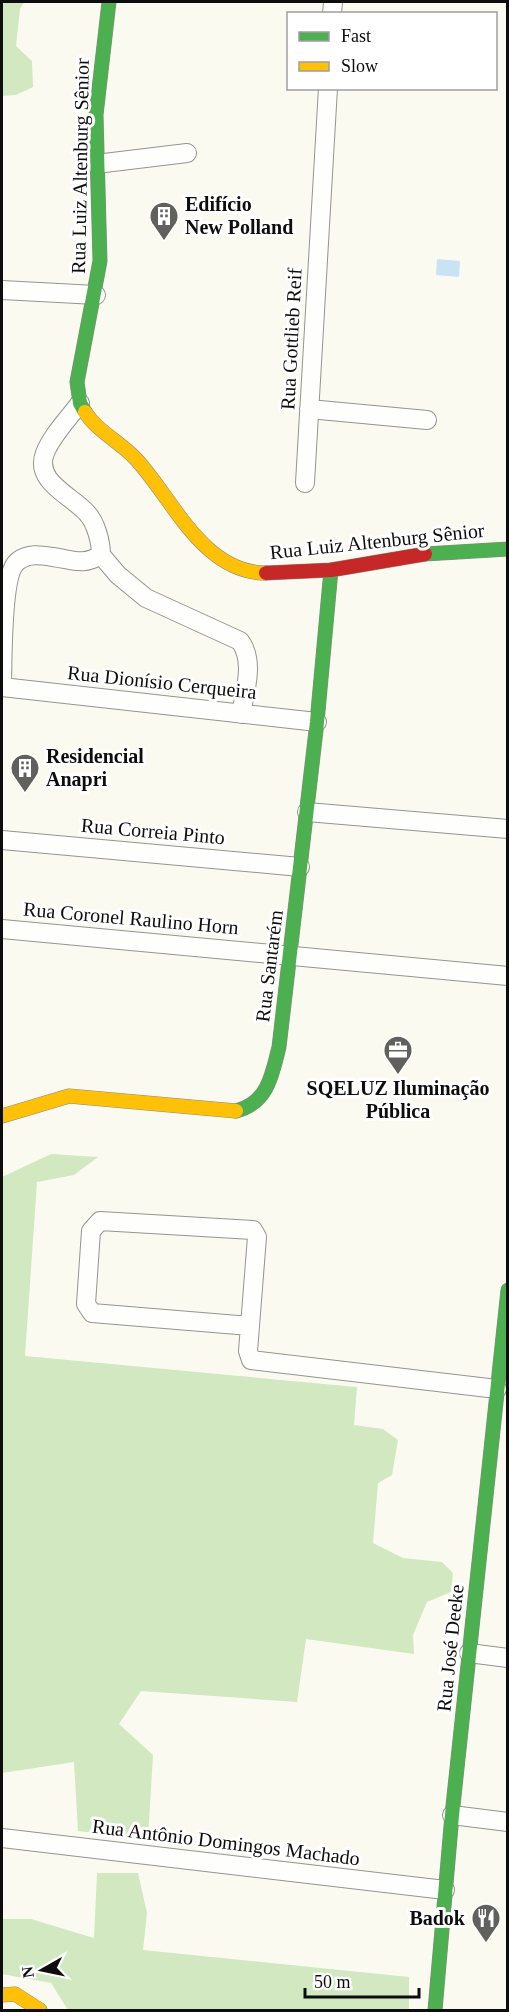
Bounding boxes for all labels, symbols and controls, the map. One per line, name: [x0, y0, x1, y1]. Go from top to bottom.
legend: [287, 12, 497, 90]
text: Fast: [341, 26, 371, 46]
text: Slow: [341, 56, 378, 76]
street label: Rua Luiz Altenburg Sênior: [67, 58, 94, 274]
place label: Edifício New Polland: [185, 193, 293, 238]
building icon: Edifício New Polland: [148, 200, 180, 242]
street label: Rua Gottlieb Reif: [276, 267, 306, 411]
street label: Rua Luiz Altenburg Sênior: [269, 519, 486, 564]
street label: Rua Dionísio Cerqueira: [66, 661, 258, 704]
place label: Residencial Anapri: [46, 745, 144, 791]
building icon: Residencial Anapri: [9, 752, 41, 794]
street label: Rua Correia Pinto: [80, 814, 226, 848]
street label: Rua Coronel Raulino Horn: [22, 898, 240, 938]
street label: Rua Santarém: [251, 908, 287, 1023]
office icon: SQELUZ Iluminação Pública: [382, 1034, 414, 1076]
place label: SQELUZ Iluminação Pública: [307, 1077, 489, 1122]
street label: Rua José Deeke: [432, 1583, 468, 1713]
street label: Rua Antônio Domingos Machado: [91, 1815, 361, 1870]
restaurant icon: Badok: [470, 1902, 502, 1944]
place label: Badok: [409, 1907, 466, 1929]
north arrow: [12, 1940, 72, 2000]
scale bar: [305, 1961, 419, 1999]
text: N: [18, 1965, 37, 1979]
text: 50 m: [314, 1972, 351, 1992]

